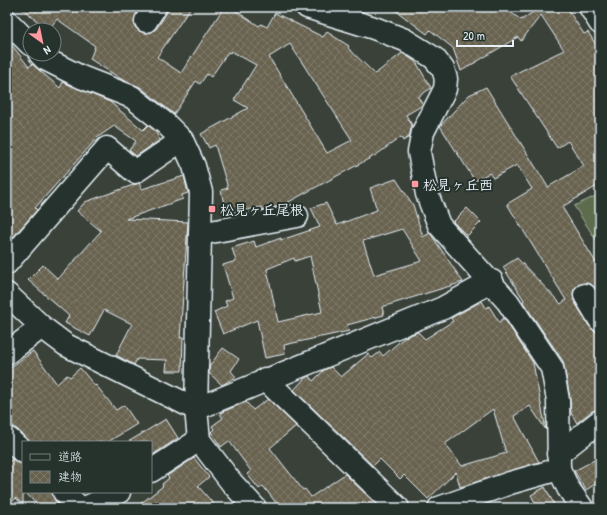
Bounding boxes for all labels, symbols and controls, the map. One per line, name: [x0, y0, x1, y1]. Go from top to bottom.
north arrow: [22, 22, 62, 62]
scale bar: [457, 22, 513, 48]
text: 20 m: [463, 27, 485, 44]
text: N: [41, 43, 54, 58]
place label: 松見ヶ丘西: [423, 175, 493, 194]
marker: 松見ヶ丘西: [410, 179, 420, 189]
place label: 松見ヶ丘尾根: [220, 200, 304, 219]
marker: 松見ヶ丘尾根: [207, 204, 217, 214]
legend: [22, 441, 152, 493]
text: 道路: [58, 448, 82, 465]
text: 建物: [58, 468, 82, 485]

